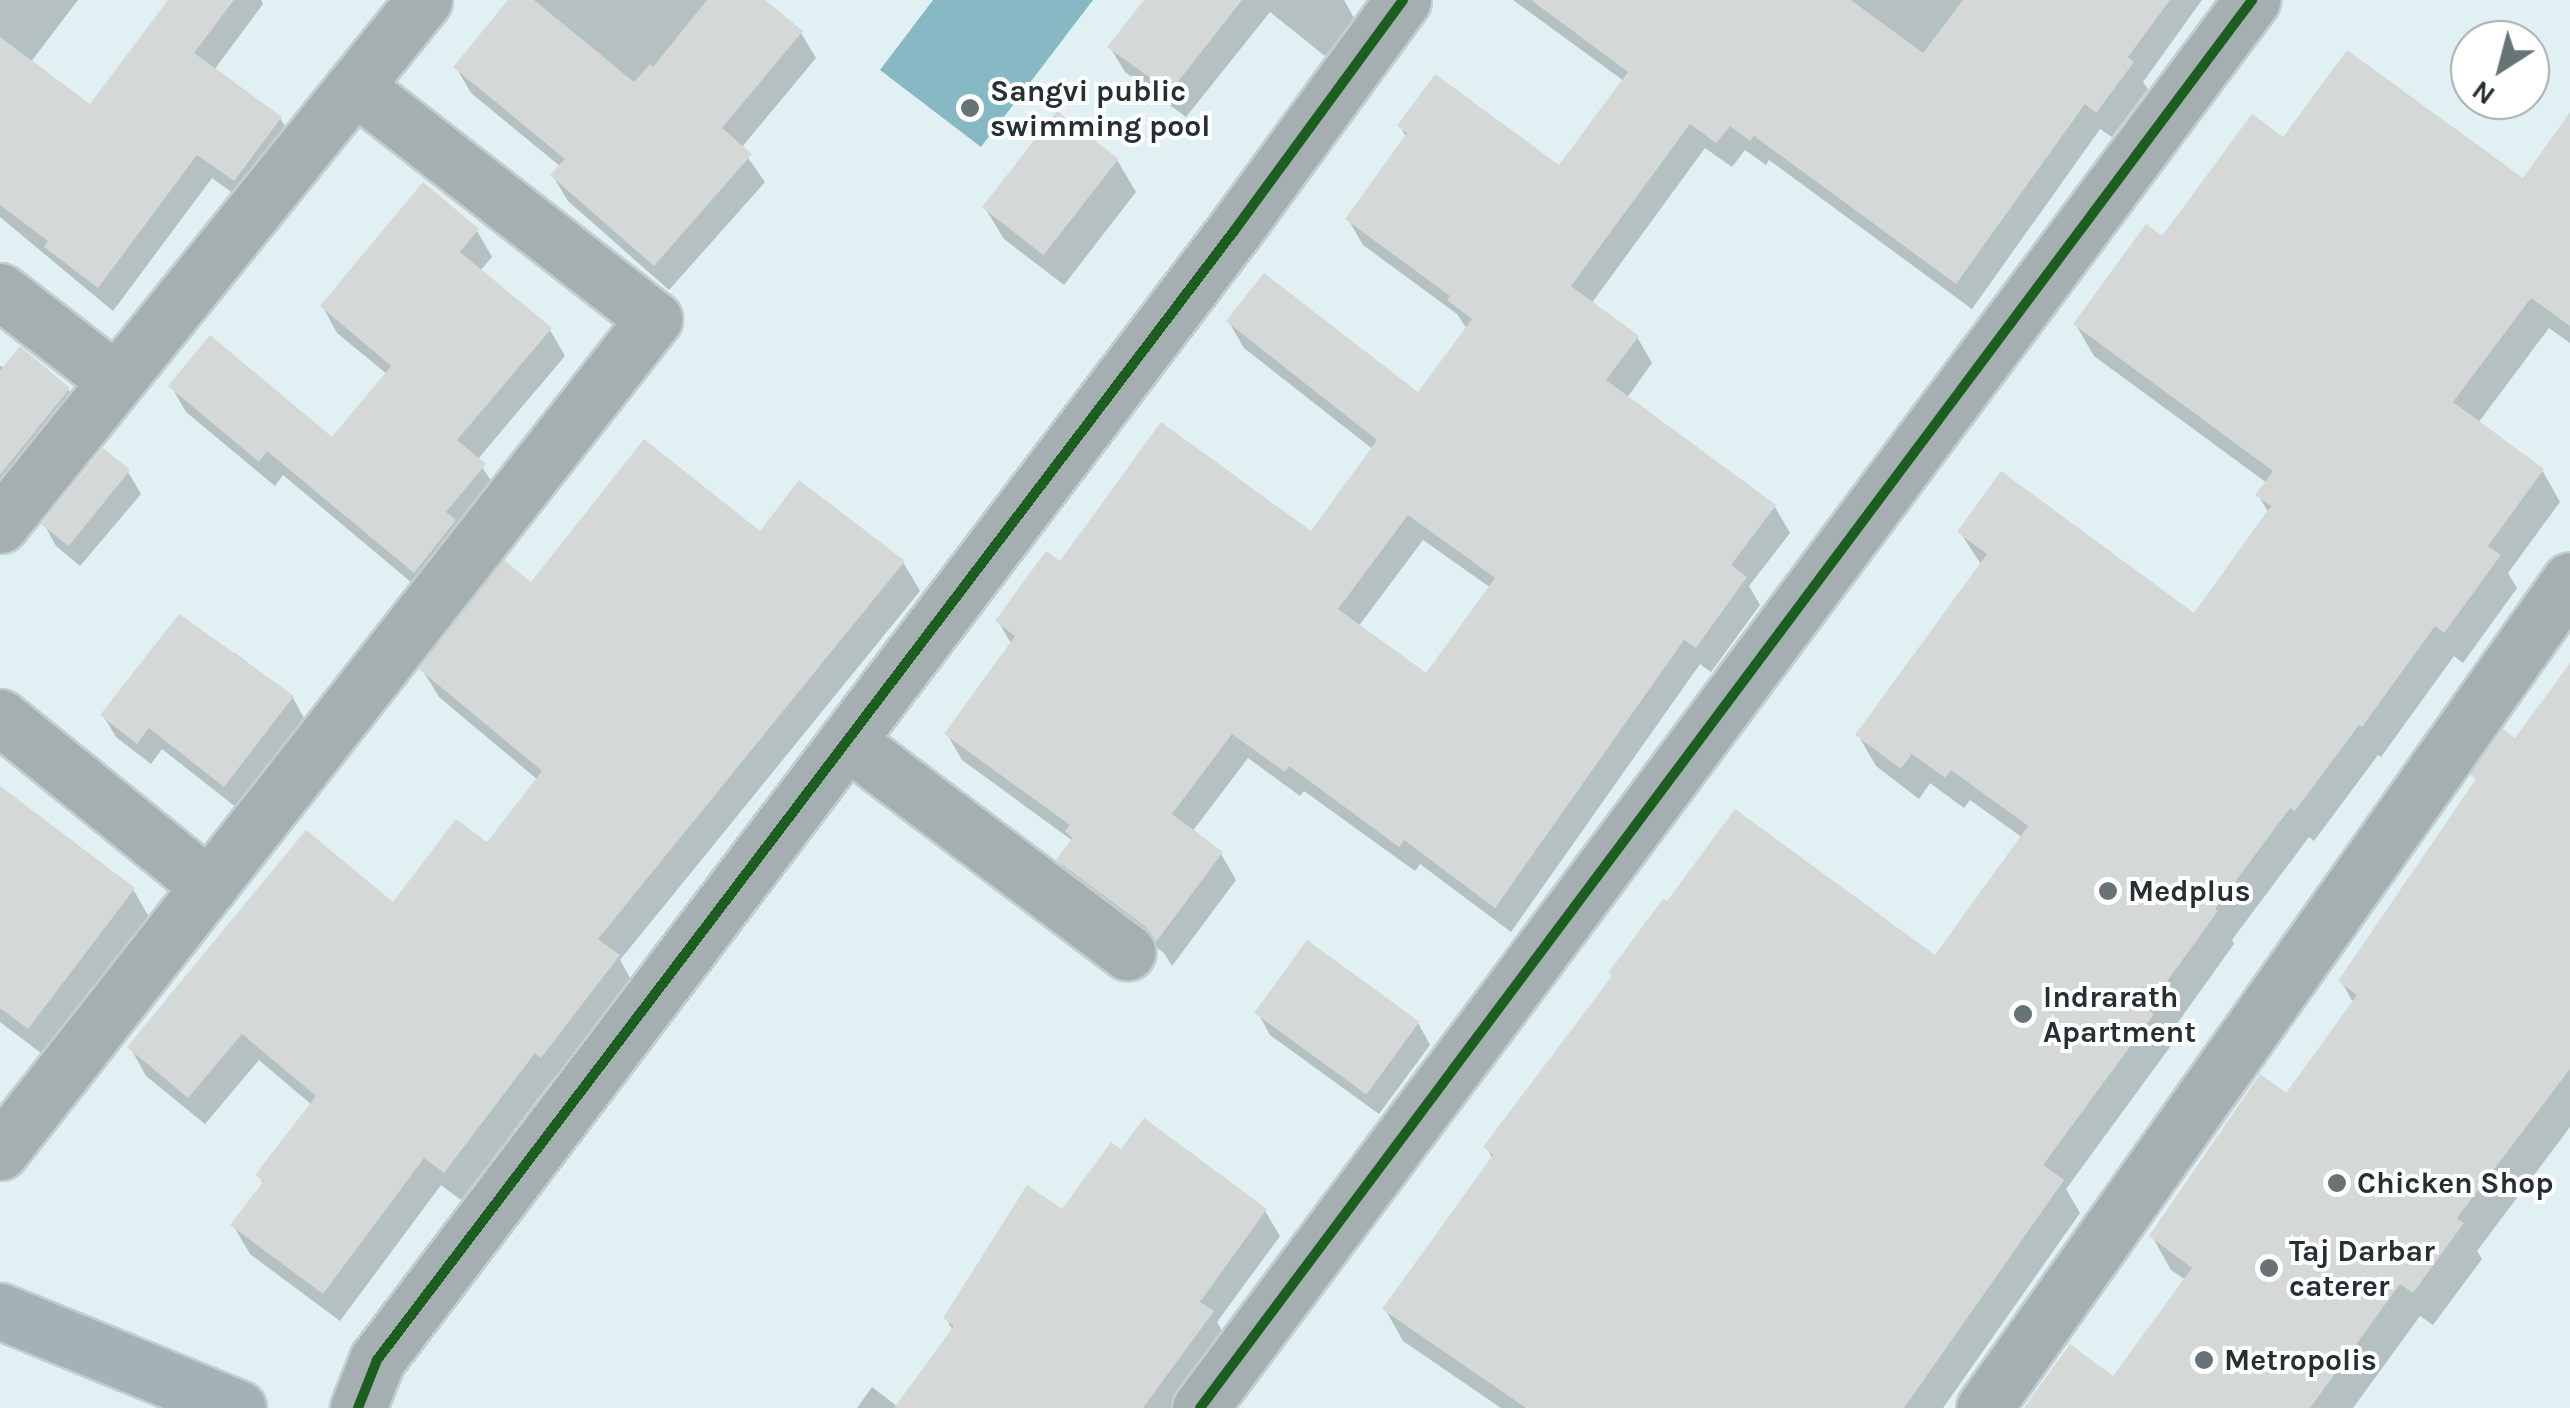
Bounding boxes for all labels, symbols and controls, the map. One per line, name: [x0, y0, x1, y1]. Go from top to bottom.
north arrow: [2450, 20, 2550, 120]
place label: Sangvi public swimming pool: [990, 73, 1210, 144]
text: N: [2465, 74, 2501, 112]
marker: Sangvi public swimming pool: [959, 97, 981, 119]
place label: Medplus: [2128, 873, 2251, 909]
marker: Medplus: [2097, 880, 2119, 902]
place label: Indrarath Apartment: [2043, 979, 2196, 1050]
marker: Indrarath Apartment: [2012, 1003, 2034, 1025]
place label: Chicken Shop: [2357, 1165, 2553, 1201]
marker: Chicken Shop: [2326, 1172, 2348, 1194]
place label: Taj Darbar caterer: [2289, 1233, 2435, 1304]
marker: Taj Darbar caterer: [2258, 1257, 2280, 1279]
place label: Metropolis: [2224, 1342, 2377, 1378]
marker: Metropolis: [2193, 1349, 2215, 1371]

